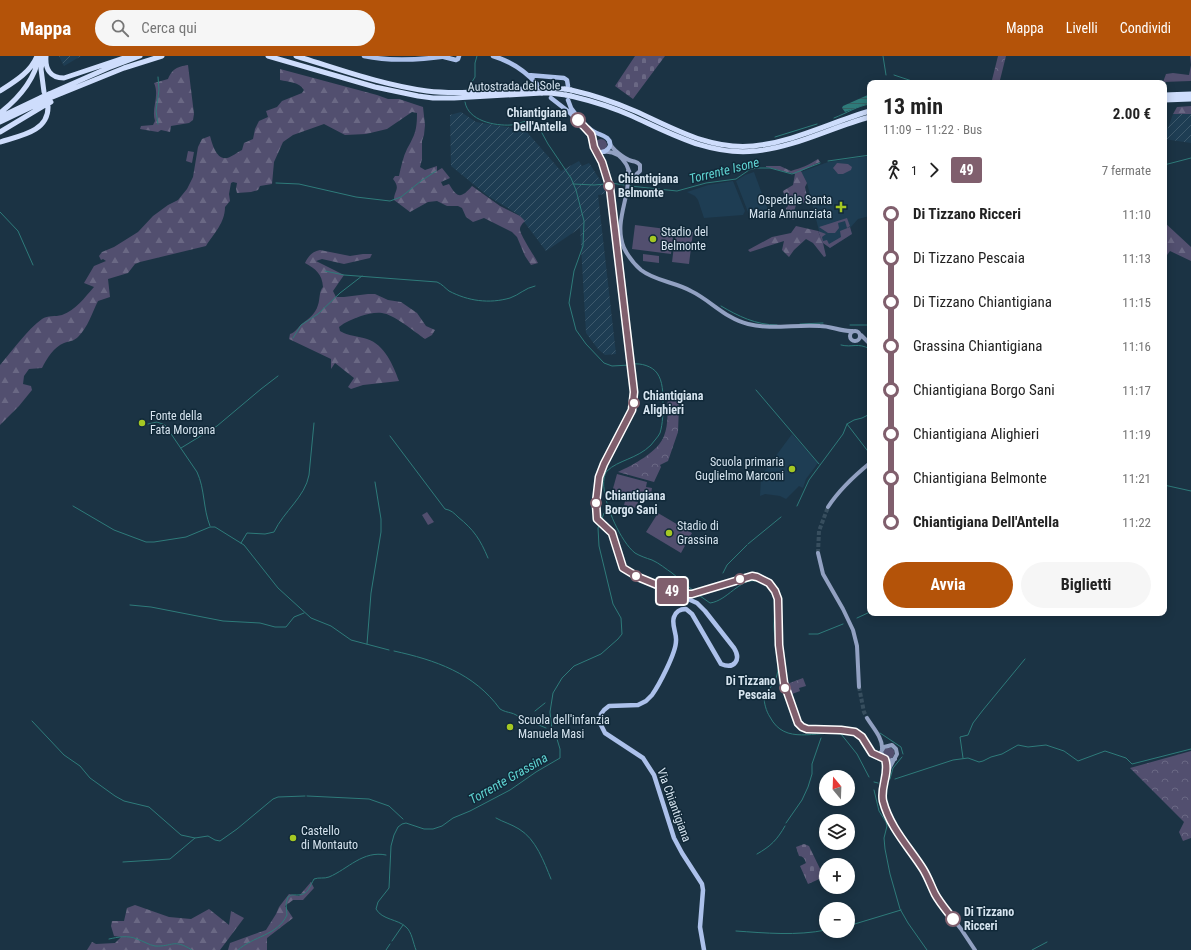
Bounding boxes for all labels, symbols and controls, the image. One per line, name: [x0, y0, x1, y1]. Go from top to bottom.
search box: [95, 10, 375, 46]
text: Mappa: [20, 17, 71, 40]
icon: search: [109, 17, 131, 39]
text: Cerca qui: [141, 19, 197, 37]
text: Mappa: [1006, 20, 1044, 36]
text: Livelli: [1066, 20, 1098, 36]
text: Condividi: [1120, 20, 1171, 36]
street label: Autostrada del Sole: [468, 78, 561, 94]
text: 13 min: [883, 94, 943, 119]
text: 2.00 €: [1113, 105, 1151, 123]
place label: Chiantigiana Dell'Antella: [507, 106, 567, 134]
marker: Chiantigiana Dell'Antella: [570, 112, 586, 128]
text: 11:09 – 11:22 · Bus: [883, 122, 982, 137]
water label: Torrente Isone: [688, 155, 761, 186]
icon: walk: [883, 159, 905, 181]
icon: forward: [923, 159, 945, 181]
text: 49: [959, 162, 974, 178]
text: 1: [911, 163, 917, 178]
text: 7 fermate: [1102, 163, 1151, 178]
place label: Chiantigiana Belmonte: [618, 172, 679, 200]
marker: Chiantigiana Belmonte: [603, 180, 615, 192]
place label: Ospedale Santa Maria Annunziata: [749, 193, 832, 221]
marker: Ospedale Santa Maria Annunziata: [835, 201, 847, 213]
text: Di Tizzano Ricceri: [913, 205, 1021, 223]
text: 11:10: [1122, 207, 1151, 222]
place label: Stadio del Belmonte: [661, 225, 708, 253]
marker: Stadio del Belmonte: [648, 234, 658, 244]
text: Di Tizzano Pescaia: [913, 249, 1025, 267]
text: 11:13: [1122, 251, 1151, 266]
text: Di Tizzano Chiantigiana: [913, 293, 1052, 311]
text: 11:15: [1122, 295, 1151, 310]
text: Grassina Chiantigiana: [913, 337, 1042, 355]
text: 11:16: [1122, 339, 1151, 354]
text: Chiantigiana Borgo Sani: [913, 381, 1055, 399]
text: 11:17: [1122, 383, 1151, 398]
place label: Chiantigiana Alighieri: [643, 389, 704, 417]
marker: Chiantigiana Alighieri: [628, 397, 640, 409]
place label: Fonte della Fata Morgana: [150, 409, 215, 437]
marker: Fonte della Fata Morgana: [137, 418, 147, 428]
text: Chiantigiana Alighieri: [913, 425, 1039, 443]
text: 11:19: [1122, 427, 1151, 442]
place label: Scuola primaria Guglielmo Marconi: [695, 455, 784, 483]
marker: Scuola primaria Guglielmo Marconi: [787, 464, 797, 474]
text: Chiantigiana Belmonte: [913, 469, 1047, 487]
text: 11:21: [1122, 471, 1151, 486]
place label: Chiantigiana Borgo Sani: [605, 489, 666, 517]
marker: Chiantigiana Borgo Sani: [590, 497, 602, 509]
text: Chiantigiana Dell'Antella: [913, 513, 1059, 531]
text: 11:22: [1122, 515, 1151, 530]
place label: Stadio di Grassina: [677, 519, 719, 547]
marker: Stadio di Grassina: [664, 528, 674, 538]
button: Avvia: [883, 562, 1013, 608]
button: Biglietti: [1021, 562, 1151, 608]
unlabelled marker: [630, 570, 642, 582]
unlabelled marker: [734, 573, 746, 585]
line badge: 49: [654, 578, 690, 604]
text: 49: [665, 583, 679, 599]
place label: Di Tizzano Pescaia: [726, 674, 776, 702]
marker: Di Tizzano Pescaia: [779, 682, 791, 694]
place label: Scuola dell'infanzia Manuela Masi: [518, 713, 610, 741]
marker: Scuola dell'infanzia Manuela Masi: [505, 722, 515, 732]
water label: Torrente Grassina: [466, 750, 550, 807]
street label: Via Chiantigiana: [654, 766, 694, 844]
north arrow: [819, 770, 855, 806]
map controls: [819, 770, 855, 938]
button: layers: [819, 814, 855, 850]
place label: Castello di Montauto: [301, 824, 358, 852]
marker: Castello di Montauto: [288, 833, 298, 843]
button: +: [819, 858, 855, 894]
button: −: [819, 902, 855, 938]
place label: Di Tizzano Ricceri: [964, 905, 1014, 933]
marker: Di Tizzano Ricceri: [945, 911, 961, 927]

